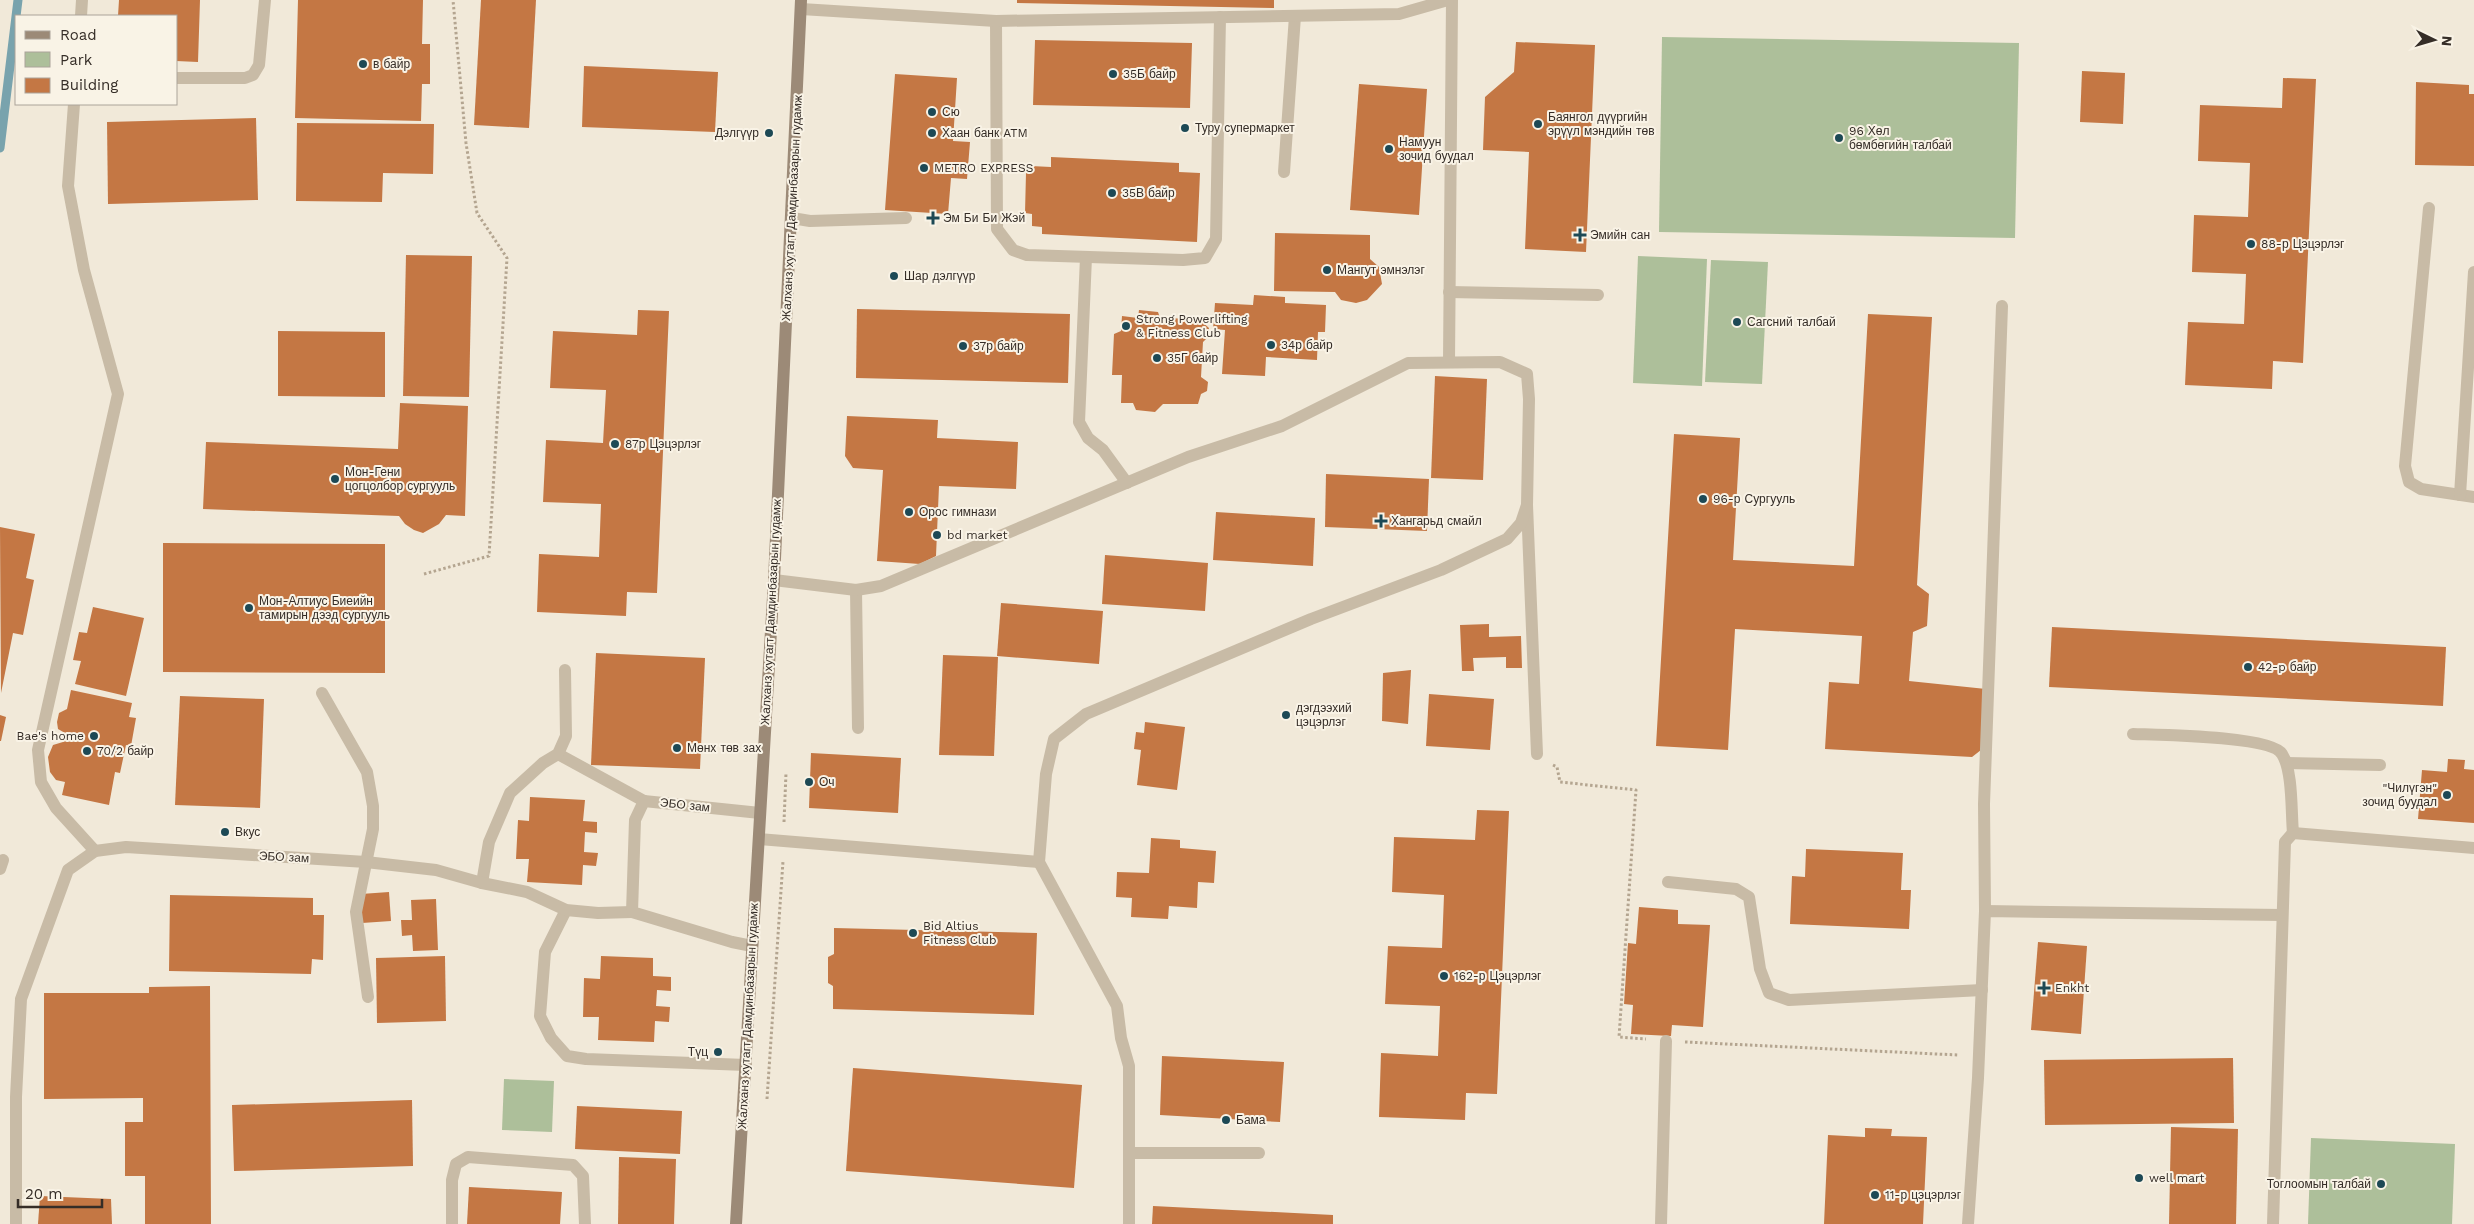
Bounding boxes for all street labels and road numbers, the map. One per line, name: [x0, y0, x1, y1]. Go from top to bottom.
street label: Жалханз хутагт Дамдинбазарын гудамж: [779, 95, 805, 321]
street label: Жалханз хутагт Дамдинбазарын гудамж: [758, 499, 784, 725]
street label: ЭБО зам: [659, 795, 711, 815]
street label: ЭБО зам: [259, 849, 309, 865]
street label: Жалханз хутагт Дамдинбазарын гудамж: [735, 903, 761, 1129]

